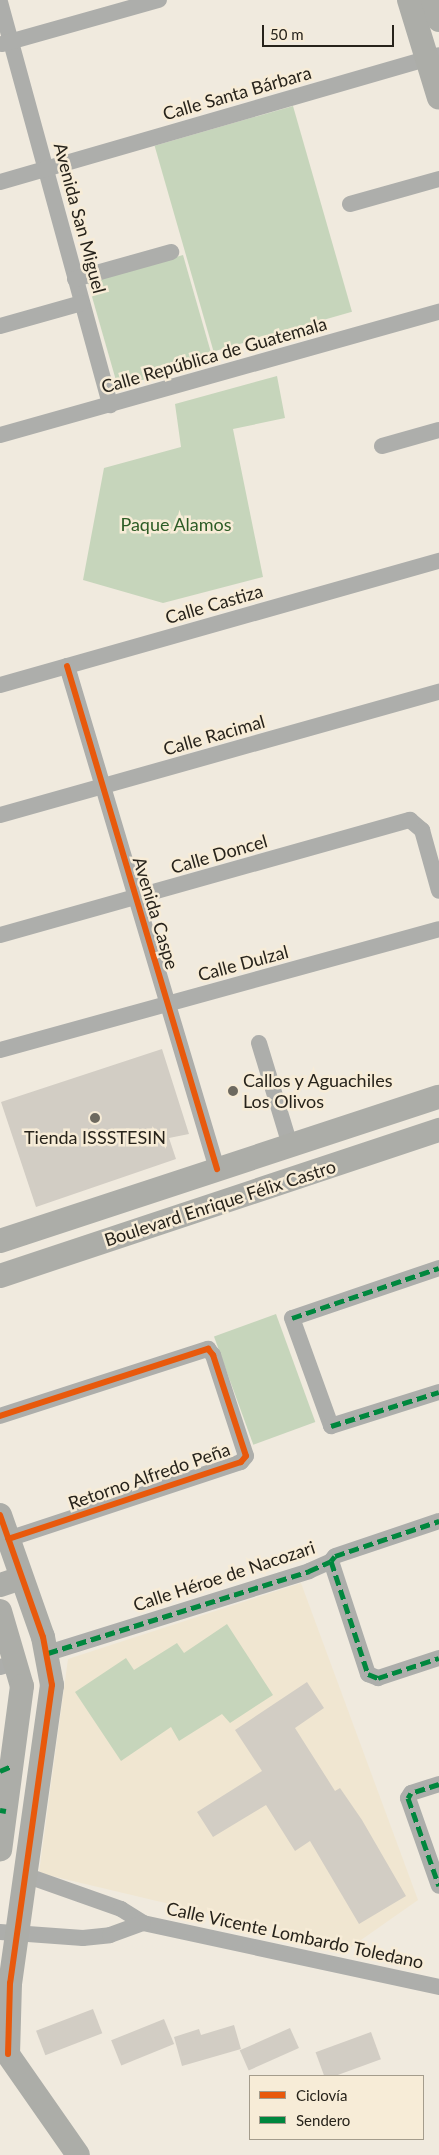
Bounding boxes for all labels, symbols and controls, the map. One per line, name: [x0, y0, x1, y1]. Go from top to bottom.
scale bar: [264, 15, 396, 47]
text: 50 m: [270, 25, 304, 43]
street label: Calle Santa Bárbara: [160, 61, 314, 125]
street label: Avenida San Miguel: [49, 140, 111, 296]
street label: Calle República de Guatemala: [99, 312, 329, 398]
park label: Paque Alamos: [120, 513, 232, 535]
street label: Calle Castiza: [163, 580, 265, 628]
street label: Calle Racimal: [161, 710, 267, 760]
street label: Calle Doncel: [168, 830, 270, 878]
street label: Avenida Caspe: [129, 854, 183, 972]
street label: Calle Dulzal: [195, 941, 291, 985]
place label: Callos y Aguachiles Los Olivos: [243, 1070, 394, 1112]
marker: Callos y Aguachiles Los Olivos: [227, 1085, 239, 1097]
marker: Tienda ISSSTESIN: [89, 1112, 101, 1124]
place label: Tienda ISSSTESIN: [24, 1126, 166, 1148]
street label: Boulevard Enrique Félix Castro: [102, 1155, 338, 1251]
street label: Retorno Alfredo Peña: [65, 1438, 233, 1514]
street label: Calle Héroe de Nacozari: [130, 1536, 318, 1616]
street label: Calle Vicente Lombardo Toledano: [164, 1897, 426, 1973]
legend: [249, 2075, 424, 2140]
text: Ciclovía: [296, 2086, 347, 2104]
text: Sendero: [296, 2111, 350, 2129]

